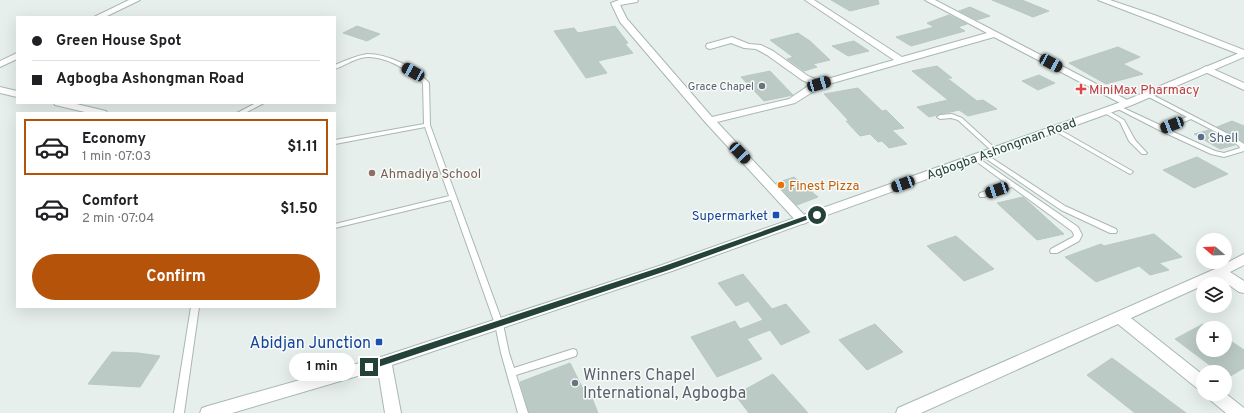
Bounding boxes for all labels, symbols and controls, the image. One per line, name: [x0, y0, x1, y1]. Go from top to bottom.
text: Green House Spot: [56, 32, 182, 51]
car: [1038, 52, 1064, 74]
car: [400, 61, 426, 83]
text: Agbogba Ashongman Road: [56, 70, 244, 89]
car: [806, 75, 832, 93]
place label: Grace Chapel: [688, 80, 754, 94]
marker: Grace Chapel: [757, 81, 767, 91]
place label: MiniMax Pharmacy: [1089, 83, 1200, 99]
marker: MiniMax Pharmacy: [1076, 84, 1086, 94]
street label: Agbogba Ashongman Road: [925, 115, 1079, 184]
car: [1159, 115, 1185, 135]
icon: car: [34, 129, 70, 165]
text: Economy: [82, 130, 146, 149]
place label: Shell: [1209, 131, 1238, 147]
marker: Shell: [1196, 132, 1206, 142]
text: $1.11: [287, 138, 318, 157]
car: [727, 140, 753, 166]
text: 1 min · 07:03: [82, 149, 151, 165]
place label: Ahmadiya School: [380, 167, 481, 183]
marker: Ahmadiya School: [367, 168, 377, 178]
car: [890, 174, 916, 194]
place label: Finest Pizza: [789, 179, 859, 195]
marker: Finest Pizza: [776, 180, 786, 190]
car: [984, 180, 1010, 200]
icon: car: [34, 191, 70, 227]
text: Comfort: [82, 192, 139, 211]
text: $1.50: [280, 200, 318, 219]
route start: [808, 206, 826, 224]
place label: Supermarket: [692, 209, 768, 225]
marker: Supermarket: [771, 210, 781, 220]
text: 2 min · 07:04: [82, 211, 154, 227]
north arrow: [1196, 233, 1232, 269]
map controls: [1196, 233, 1232, 401]
button: Confirm: [32, 254, 320, 300]
button: layers: [1196, 277, 1232, 313]
button: +: [1196, 321, 1232, 357]
place label: Abidjan Junction: [250, 334, 371, 354]
marker: Abidjan Junction: [374, 337, 384, 347]
callout: 1 min: [289, 353, 355, 381]
route end: [360, 358, 378, 376]
text: 1 min: [306, 359, 338, 375]
button: −: [1196, 365, 1232, 401]
place label: Winners Chapel International, Agbogba: [583, 366, 746, 404]
marker: Winners Chapel International, Agbogba: [570, 378, 580, 388]

